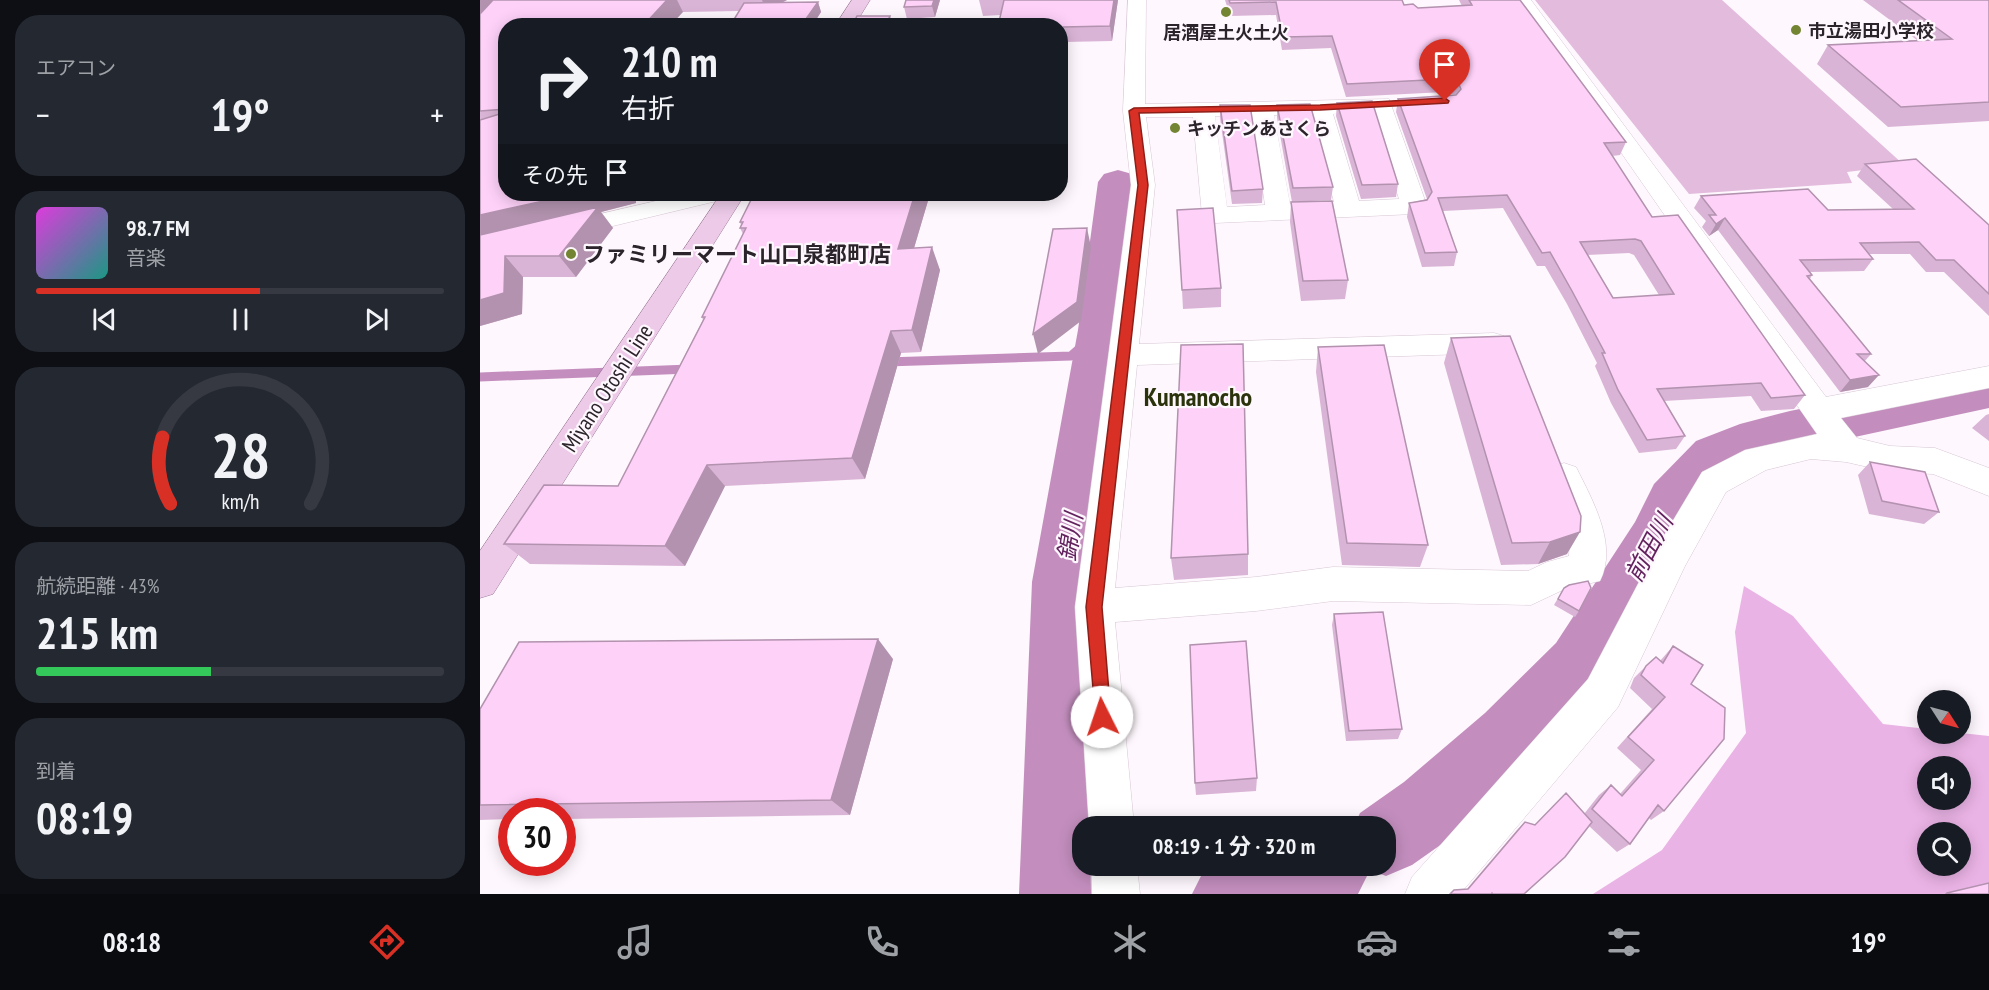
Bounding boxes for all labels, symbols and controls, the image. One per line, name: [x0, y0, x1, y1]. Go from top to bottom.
marker: 居酒屋土火土火: [1219, 5, 1233, 19]
place label: 市立湯田小学校: [1808, 19, 1934, 42]
place label: 居酒屋土火土火: [1163, 21, 1289, 44]
marker: 市立湯田小学校: [1789, 23, 1803, 37]
text: 210 m: [621, 34, 718, 89]
pin: [1419, 39, 1470, 101]
icon: right: [522, 42, 600, 120]
icon: arrive: [1428, 48, 1461, 81]
text: エアコン: [36, 55, 116, 81]
text: 19°: [210, 85, 270, 143]
text: 右折: [621, 91, 675, 125]
text: −: [36, 93, 50, 136]
text: +: [430, 93, 444, 136]
place label: キッチンあさくら: [1187, 117, 1331, 140]
marker: キッチンあさくら: [1168, 121, 1182, 135]
icon: arrive: [600, 156, 633, 189]
text: その先: [522, 161, 588, 189]
text: 98.7 FM: [126, 214, 190, 242]
place label: ファミリーマート山口泉都町店: [583, 240, 891, 268]
text: 音楽: [126, 245, 166, 271]
marker: ファミリーマート山口泉都町店: [564, 247, 578, 261]
icon: previous: [88, 303, 121, 336]
icon: pause: [224, 303, 257, 336]
icon: next: [360, 303, 393, 336]
street label: Miyano Otoshi Line: [555, 319, 659, 457]
district label: Kumanocho: [1144, 380, 1252, 413]
text: 28: [210, 414, 270, 495]
text: km/h: [221, 487, 259, 515]
water label: 前田川: [1618, 506, 1681, 587]
water label: 錦川: [1051, 508, 1090, 563]
text: 航続距離 · 43%: [36, 573, 159, 599]
text: 215 km: [36, 603, 158, 661]
position arrow: [1070, 685, 1134, 749]
north arrow: [1917, 690, 1971, 744]
map controls: [1917, 690, 1971, 876]
button: sound: [1917, 756, 1971, 810]
text: 到着: [36, 758, 76, 784]
text: 08:19: [36, 788, 133, 846]
speed limit sign: 30: [498, 798, 576, 876]
button: search: [1917, 822, 1971, 876]
text: 08:19 · 1 分 · 320 m: [1153, 832, 1315, 860]
icon: directions: [366, 921, 408, 963]
icon: music: [614, 921, 656, 963]
icon: phone: [861, 921, 903, 963]
icon: climate: [1109, 921, 1151, 963]
icon: car: [1356, 921, 1398, 963]
icon: filters: [1603, 921, 1645, 963]
text: 08:18: [103, 925, 161, 959]
text: 19°: [1851, 925, 1886, 959]

